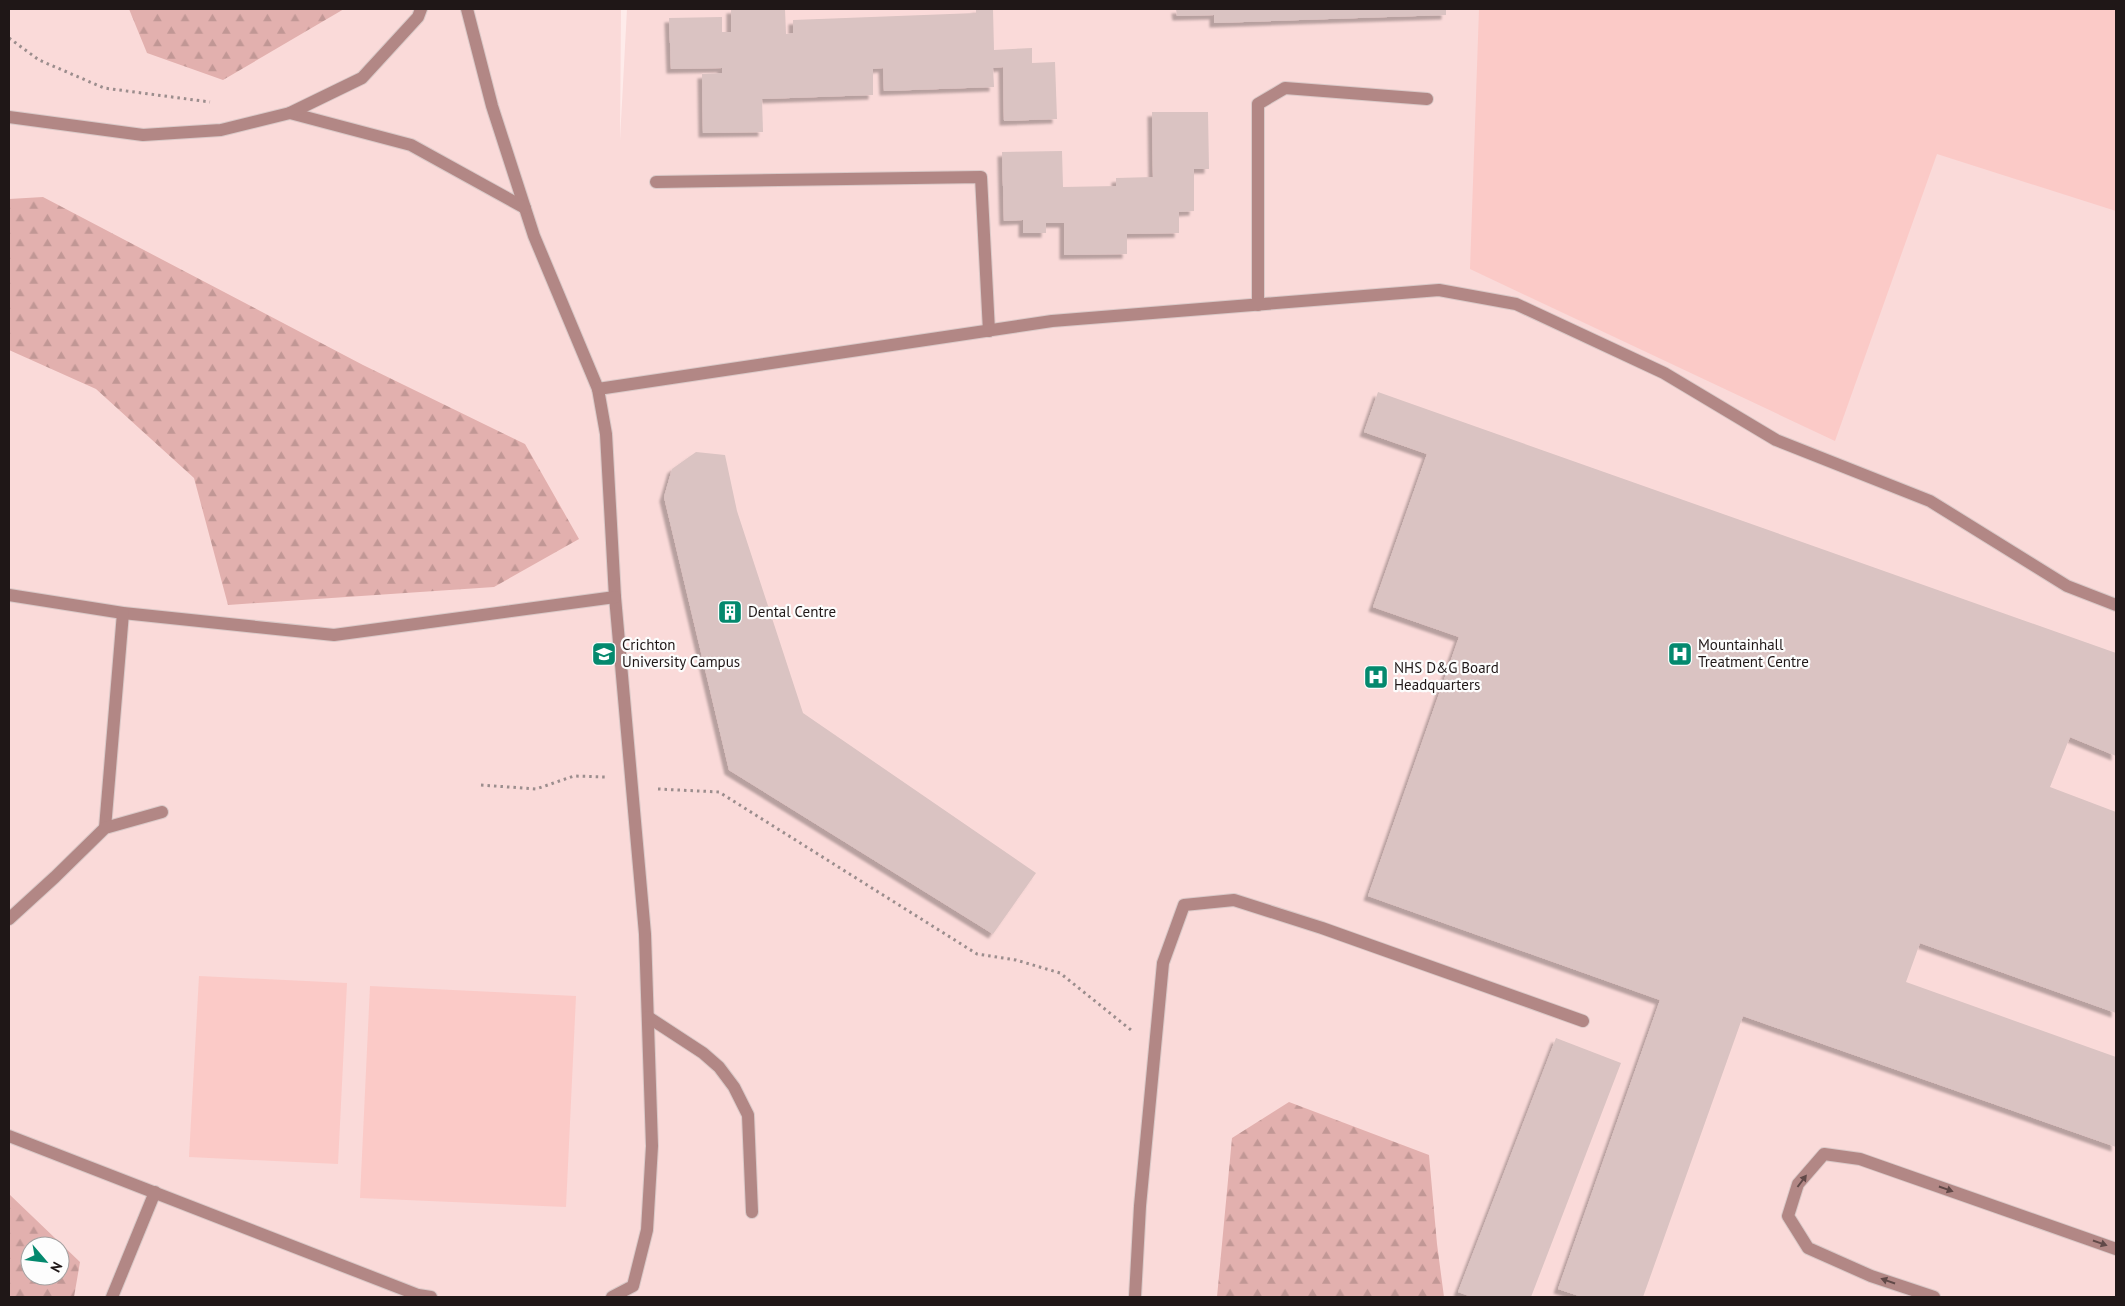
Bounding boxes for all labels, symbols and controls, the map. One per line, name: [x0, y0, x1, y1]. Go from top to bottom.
building icon: Dental Centre: [717, 599, 743, 625]
place label: Dental Centre: [748, 602, 836, 621]
place label: Crichton University Campus: [622, 635, 740, 671]
place label: Mountainhall Treatment Centre: [1698, 635, 1809, 671]
school or university icon: Crichton University Campus: [591, 641, 617, 667]
hospital icon: Mountainhall Treatment Centre: [1667, 641, 1693, 667]
place label: NHS D&G Board Headquarters: [1394, 658, 1499, 694]
hospital icon: NHS D&G Board Headquarters: [1363, 664, 1389, 690]
one-way arrow: [1797, 1174, 1807, 1188]
one-way arrow: [1939, 1186, 1954, 1193]
north arrow: [20, 1236, 70, 1286]
one-way arrow: [2092, 1240, 2107, 1247]
text: N: [46, 1259, 67, 1275]
one-way arrow: [1880, 1277, 1895, 1285]

